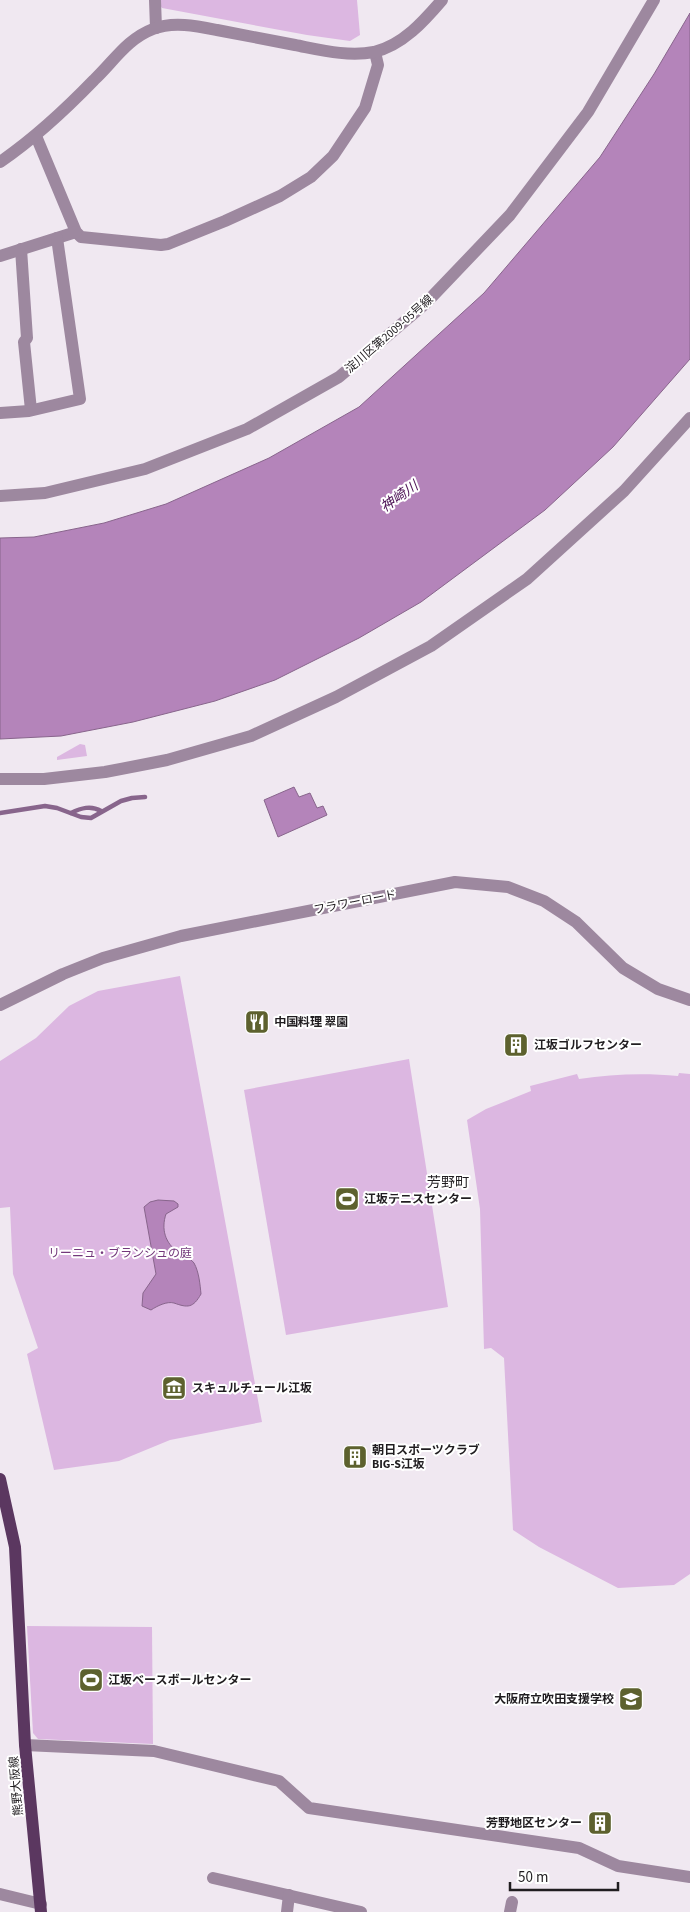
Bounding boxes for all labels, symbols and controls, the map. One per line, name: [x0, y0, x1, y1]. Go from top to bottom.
street label: 淀川区第2009-05号線: [342, 291, 437, 377]
water label: 神崎川: [377, 475, 424, 517]
street label: フラワーロード: [312, 886, 398, 919]
restaurant icon: 中国料理 翠園: [244, 1009, 270, 1035]
place label: 中国料理 翠園: [274, 1014, 348, 1031]
building icon: 江坂ゴルフセンター: [503, 1032, 529, 1058]
place label: 江坂ゴルフセンター: [534, 1037, 642, 1054]
district label: 芳野町: [427, 1173, 469, 1193]
sports icon: 江坂テニスセンター: [334, 1186, 360, 1212]
place label: 江坂テニスセンター: [364, 1191, 472, 1208]
park label: リーニュ・ブランシュの庭: [48, 1245, 192, 1262]
museum icon: スキュルチュール江坂: [161, 1375, 187, 1401]
place label: スキュルチュール江坂: [192, 1380, 312, 1397]
place label: 朝日スポーツクラブ BIG-S江坂: [372, 1442, 480, 1473]
building icon: 朝日スポーツクラブ BIG-S江坂: [342, 1444, 368, 1470]
sports icon: 江坂ベースボールセンター: [78, 1667, 104, 1693]
place label: 江坂ベースボールセンター: [108, 1672, 251, 1689]
school or university icon: 大阪府立吹田支援学校: [618, 1686, 644, 1712]
place label: 大阪府立吹田支援学校: [494, 1691, 614, 1708]
street label: 熊野大阪線: [5, 1755, 28, 1817]
building icon: 芳野地区センター: [587, 1810, 613, 1836]
place label: 芳野地区センター: [486, 1815, 582, 1832]
scale bar: [510, 1860, 618, 1892]
text: 50 m: [518, 1867, 548, 1888]

